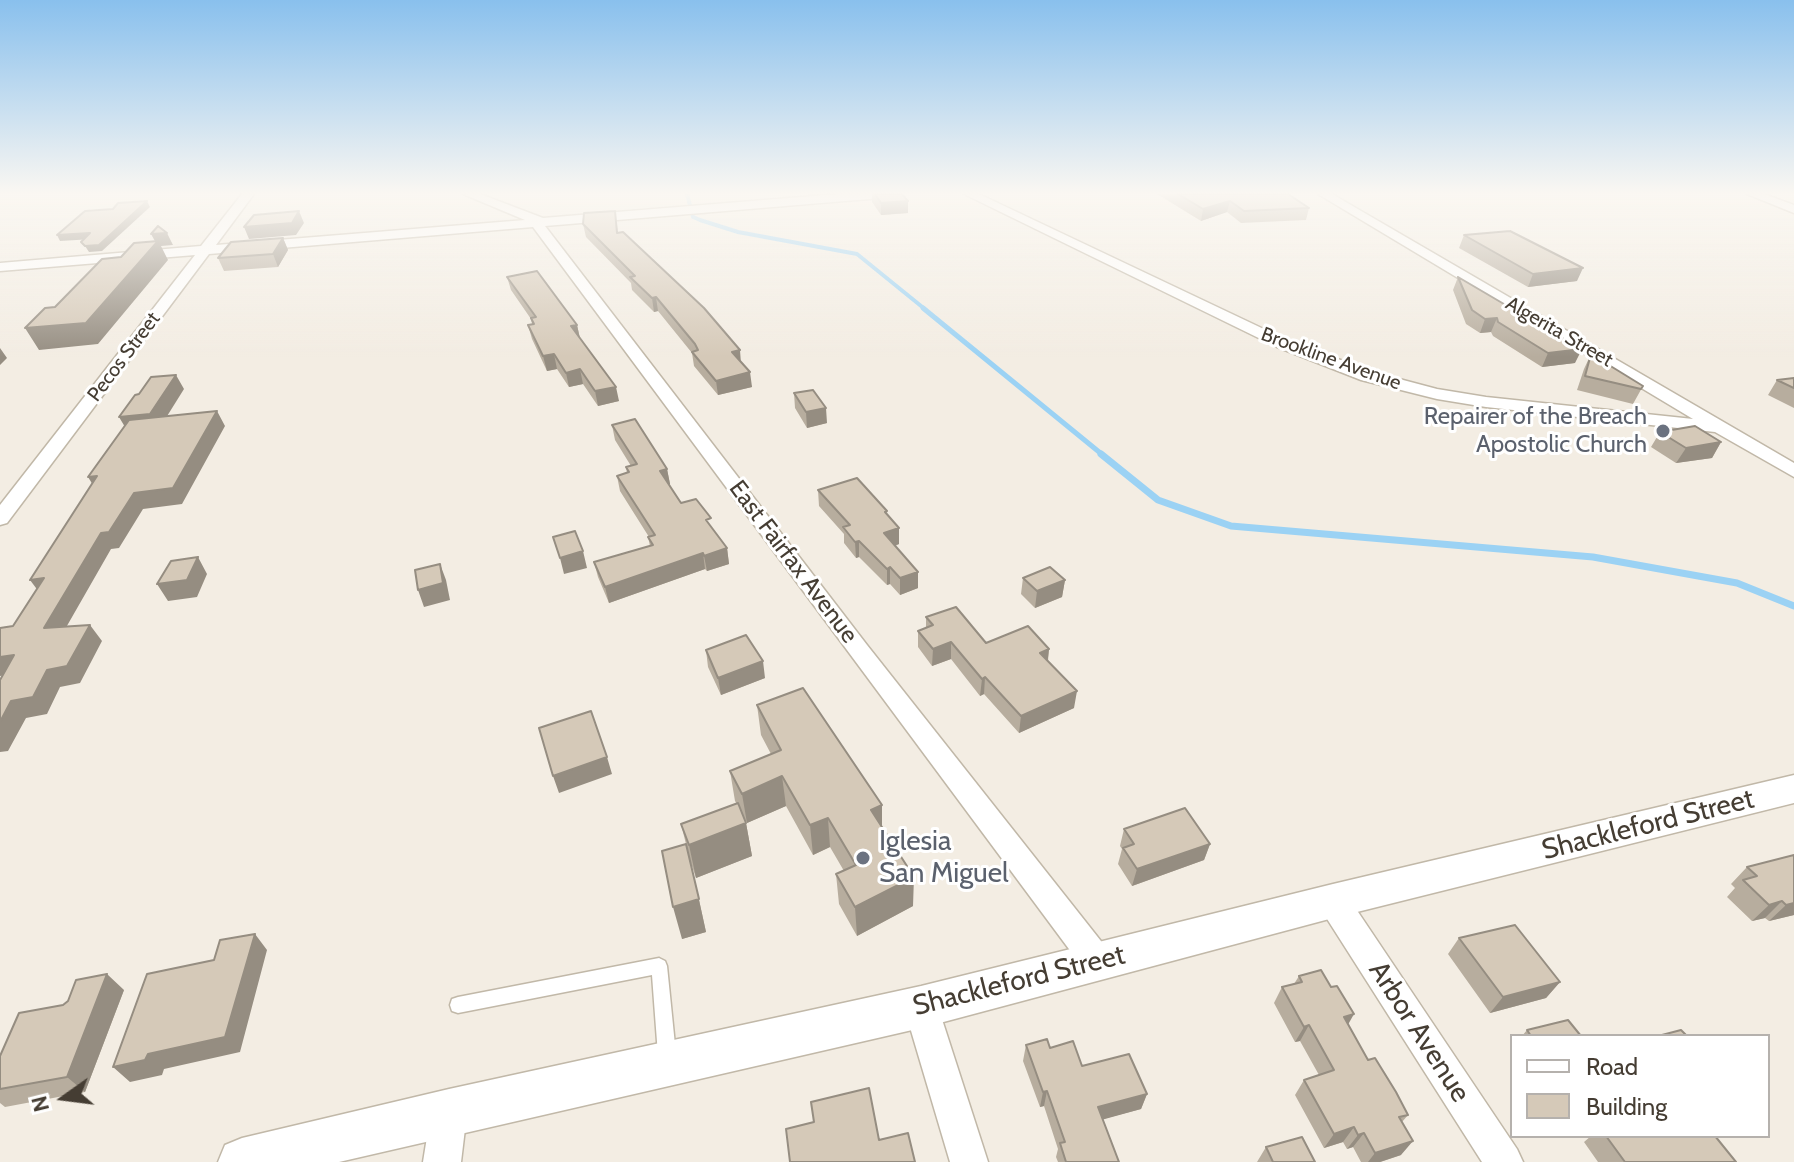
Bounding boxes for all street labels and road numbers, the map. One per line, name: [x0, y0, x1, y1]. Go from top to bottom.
street label: Algerita Street: [1501, 292, 1617, 372]
street label: Pecos Street: [83, 308, 165, 406]
street label: Brookline Avenue: [1258, 323, 1404, 395]
street label: East Fairfax Avenue: [723, 475, 863, 649]
street label: Shackleford Street: [1538, 782, 1758, 868]
street label: Shackleford Street: [909, 938, 1129, 1024]
street label: Arbor Avenue: [1361, 955, 1477, 1109]

